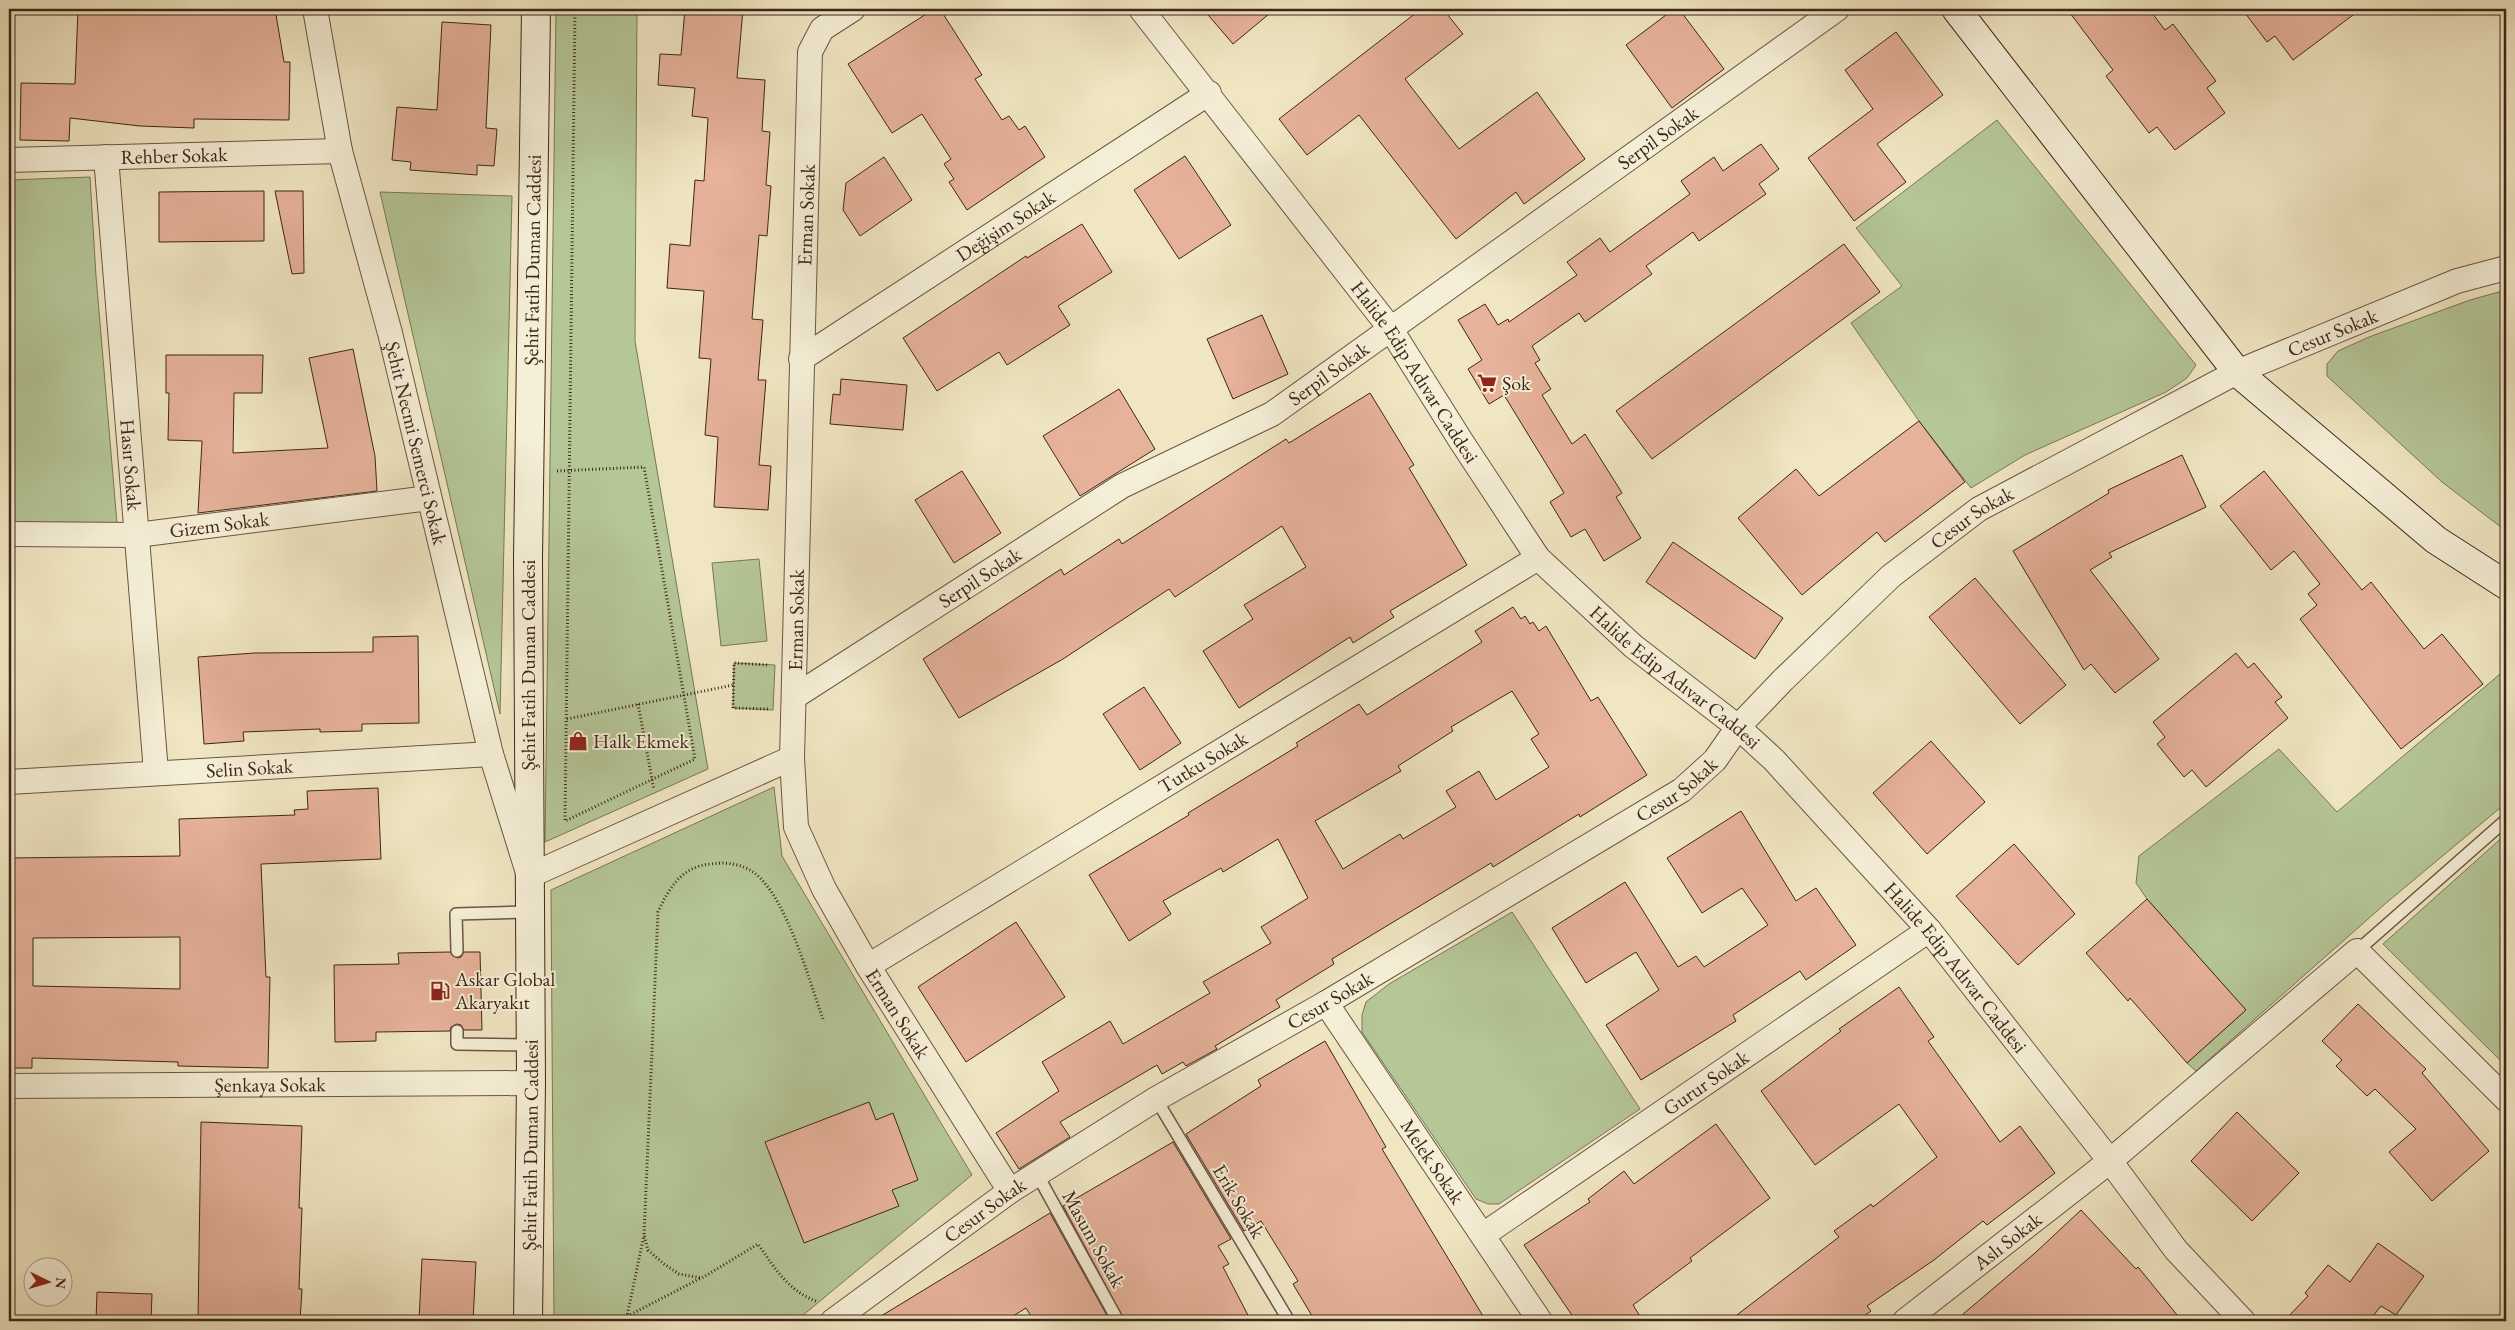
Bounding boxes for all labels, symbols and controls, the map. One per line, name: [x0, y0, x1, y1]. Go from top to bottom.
street label: Serpil Sokak: [1612, 99, 1704, 175]
street label: Rehber Sokak: [120, 141, 228, 170]
street label: Şehit Fatih Duman Caddesi: [518, 154, 547, 366]
street label: Erman Sokak: [791, 163, 821, 266]
street label: Değişim Sokak: [951, 184, 1060, 268]
street label: Halide Edip Adıvar Caddesi: [1345, 275, 1485, 468]
street label: Cesur Sokak: [2283, 302, 2382, 363]
street label: Serpil Sokak: [1283, 335, 1375, 411]
street label: Şehit Necmi Semerci Sokak: [379, 339, 453, 548]
place label: Şok: [1502, 370, 1531, 396]
supermarket icon: Şok: [1476, 372, 1498, 394]
street label: Hasır Sokak: [114, 418, 148, 512]
street label: Cesur Sokak: [1925, 480, 2018, 555]
street label: Gizem Sokak: [168, 505, 271, 544]
street label: Serpil Sokak: [933, 541, 1027, 614]
street label: Şehit Fatih Duman Caddesi: [515, 559, 541, 770]
street label: Erman Sokak: [782, 568, 810, 671]
street label: Halide Edip Adıvar Caddesi: [1584, 599, 1766, 755]
street label: Tutku Sokak: [1153, 725, 1253, 799]
place label: Halk Ekmek: [593, 728, 689, 754]
shop icon: Halk Ekmek: [567, 730, 589, 752]
street label: Cesur Sokak: [1631, 751, 1723, 828]
street label: Selin Sokak: [205, 752, 294, 784]
street label: Halide Edip Adıvar Caddesi: [1878, 876, 2033, 1058]
street label: Erman Sokak: [860, 963, 936, 1064]
street label: Cesur Sokak: [1282, 965, 1378, 1036]
place label: Askar Global Akaryakıt: [454, 966, 555, 1015]
fuel station icon: Askar Global Akaryakıt: [429, 980, 451, 1002]
street label: Şehit Fatih Duman Caddesi: [516, 1039, 544, 1251]
street label: Gurur Sokak: [1658, 1044, 1754, 1121]
street label: Şenkaya Sokak: [214, 1071, 326, 1098]
street label: Melek Sokak: [1395, 1114, 1471, 1210]
street label: Erik Sokak: [1207, 1159, 1272, 1243]
street label: Cesur Sokak: [938, 1171, 1031, 1248]
street label: Masum Sokak: [1056, 1186, 1132, 1293]
street label: Aslı Sokak: [1967, 1206, 2047, 1276]
north arrow: [22, 1258, 72, 1308]
text: N: [51, 1277, 70, 1290]

